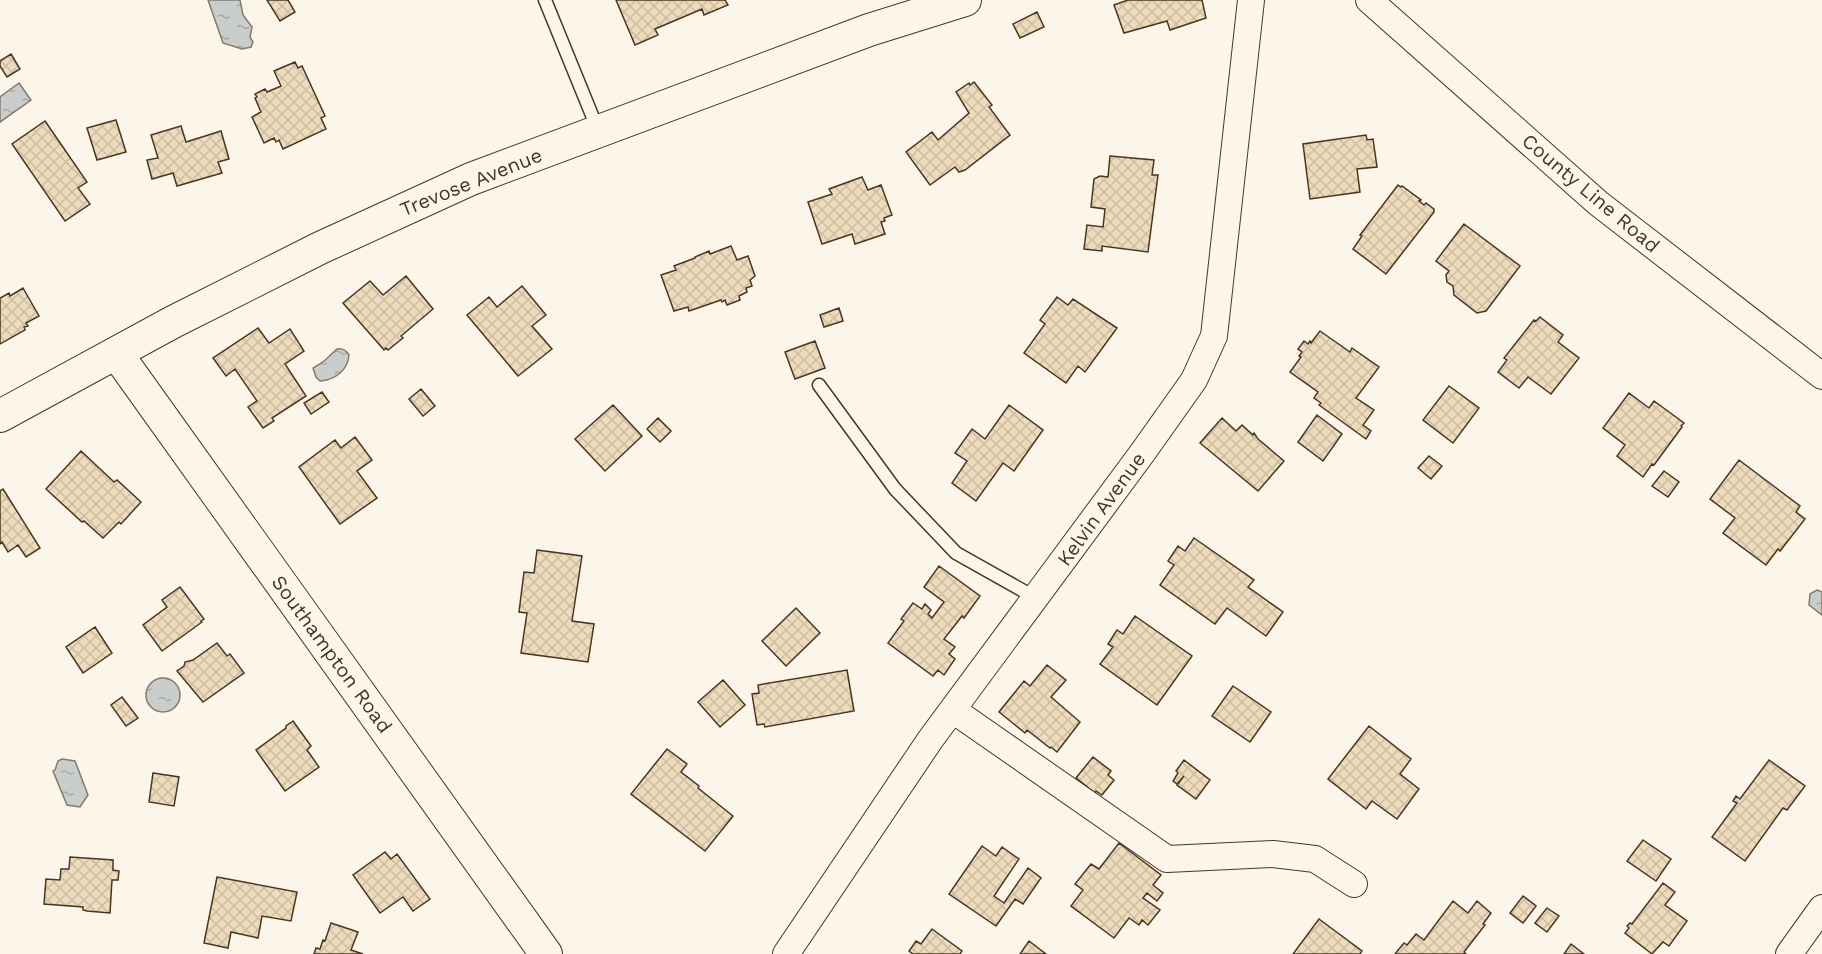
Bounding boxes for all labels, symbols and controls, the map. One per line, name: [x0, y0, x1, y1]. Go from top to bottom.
street label: County Line Road: [1517, 128, 1665, 258]
street label: Trevose Avenue: [396, 143, 546, 221]
street label: Kelvin Avenue: [1052, 448, 1150, 570]
street label: Southampton Road: [267, 570, 397, 738]

